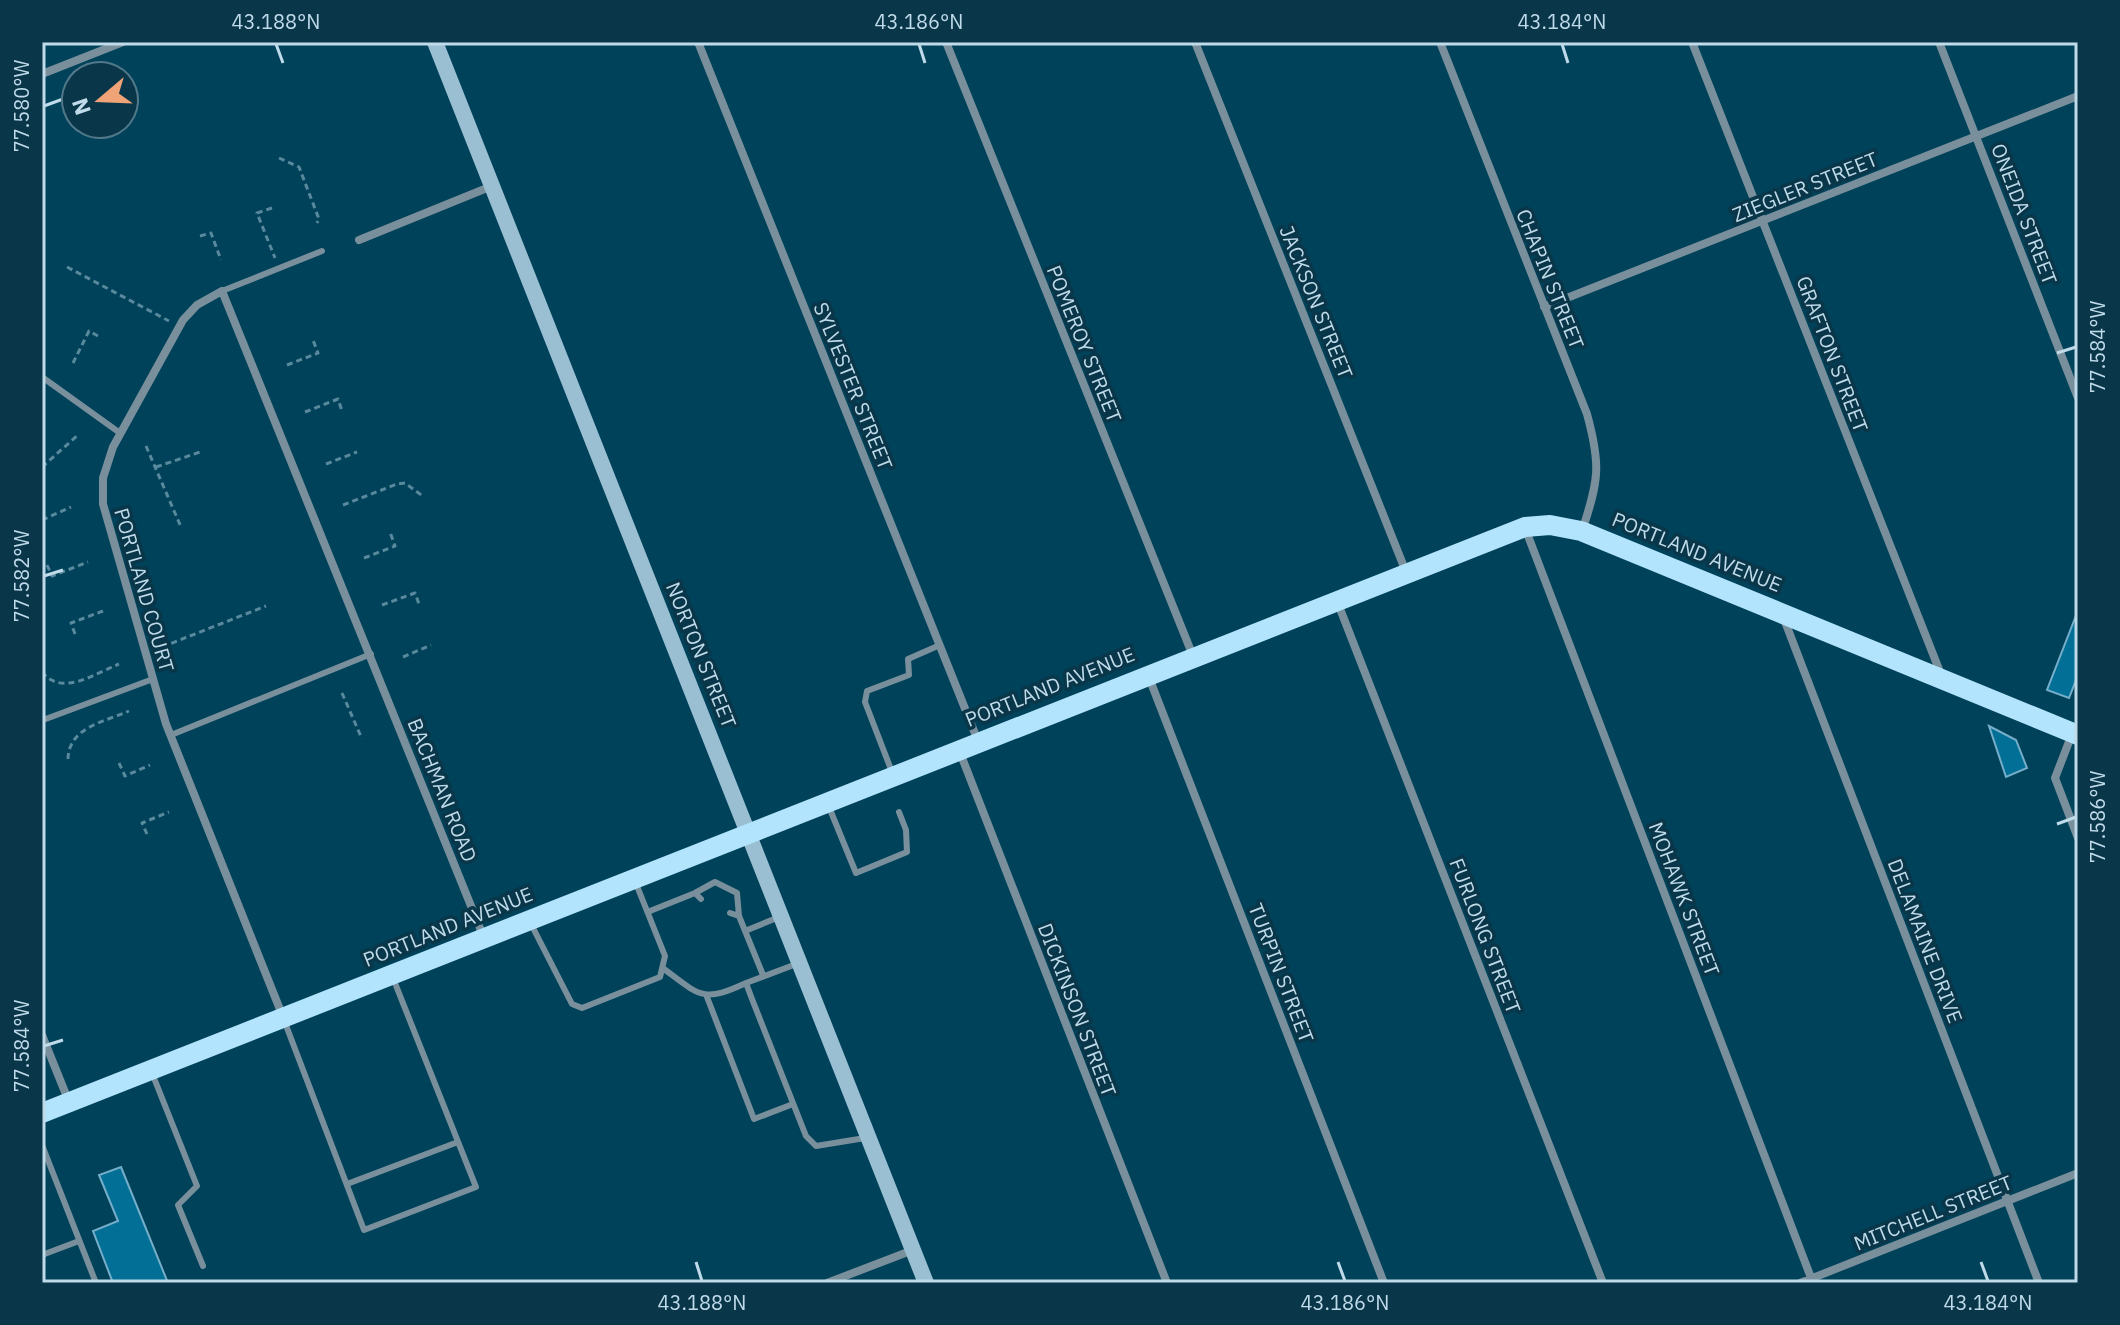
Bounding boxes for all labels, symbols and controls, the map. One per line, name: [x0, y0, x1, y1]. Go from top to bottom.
text: 43.188°N: [232, 8, 320, 35]
text: 43.186°N: [875, 8, 963, 35]
text: 43.184°N: [1518, 8, 1606, 35]
text: 77.580°W: [8, 60, 35, 152]
north arrow: [60, 60, 140, 140]
text: N: [64, 94, 97, 119]
street label: ONEIDA STREET: [1985, 139, 2064, 288]
street label: ZIEGLER STREET: [1728, 145, 1882, 228]
street label: CHAPIN STREET: [1510, 205, 1591, 353]
street label: JACKSON STREET: [1273, 221, 1359, 382]
street label: POMEROY STREET: [1041, 261, 1128, 426]
street label: GRAFTON STREET: [1790, 272, 1875, 436]
street label: SYLVESTER STREET: [808, 298, 899, 474]
text: 77.584°W: [2084, 301, 2111, 393]
street label: PORTLAND COURT: [108, 505, 181, 675]
street label: PORTLAND AVENUE: [1608, 505, 1786, 598]
text: 77.582°W: [8, 530, 35, 622]
street label: NORTON STREET: [660, 578, 743, 732]
street label: PORTLAND AVENUE: [961, 640, 1139, 733]
street label: BACHMAN ROAD: [401, 714, 484, 866]
text: 77.586°W: [2084, 771, 2111, 863]
street label: MOHAWK STREET: [1643, 818, 1726, 980]
street label: FURLONG STREET: [1443, 854, 1528, 1017]
street label: DELAMAINE DRIVE: [1882, 855, 1969, 1027]
street label: PORTLAND AVENUE: [359, 880, 537, 973]
street label: TURPIN STREET: [1242, 899, 1320, 1046]
street label: DICKINSON STREET: [1032, 919, 1123, 1100]
text: 77.584°W: [8, 1000, 35, 1092]
street label: MITCHELL STREET: [1850, 1168, 2016, 1257]
text: 43.188°N: [658, 1289, 746, 1316]
text: 43.186°N: [1301, 1289, 1389, 1316]
text: 43.184°N: [1944, 1289, 2032, 1316]

